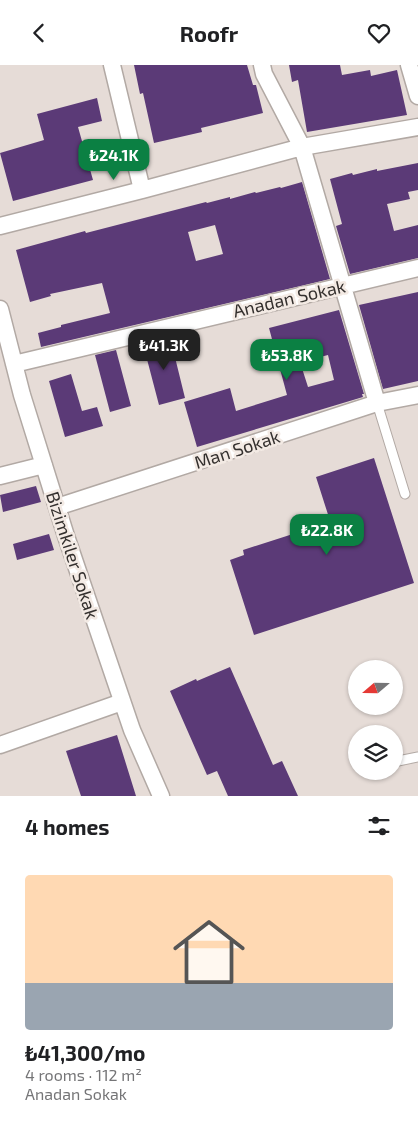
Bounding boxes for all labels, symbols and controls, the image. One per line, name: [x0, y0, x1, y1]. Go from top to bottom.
icon: back: [25, 19, 53, 47]
icon: heart: [365, 19, 393, 47]
text: Roofr: [180, 20, 238, 46]
pin: ₺24.1K: [73, 139, 155, 181]
text: ₺24.1K: [89, 145, 139, 164]
street label: Anadan Sokak: [231, 274, 347, 322]
pin: ₺41.3K: [123, 329, 205, 371]
text: ₺41.3K: [139, 335, 189, 354]
pin: ₺53.8K: [246, 339, 328, 381]
text: ₺53.8K: [261, 345, 313, 364]
street label: Man Sokak: [191, 425, 283, 473]
street label: Bizimkiler Sokak: [42, 488, 104, 622]
pin: ₺22.8K: [286, 513, 368, 556]
text: ₺22.8K: [301, 520, 353, 539]
north arrow: [348, 660, 402, 715]
map controls: [348, 660, 403, 780]
button: layers: [348, 725, 403, 780]
icon: filters: [365, 812, 393, 840]
text: 4 homes: [25, 814, 109, 839]
icon: home: [164, 907, 254, 997]
text: ₺41,300/mo: [25, 1040, 145, 1065]
text: 4 rooms · 112 m²: [25, 1065, 142, 1084]
text: Anadan Sokak: [25, 1084, 127, 1103]

